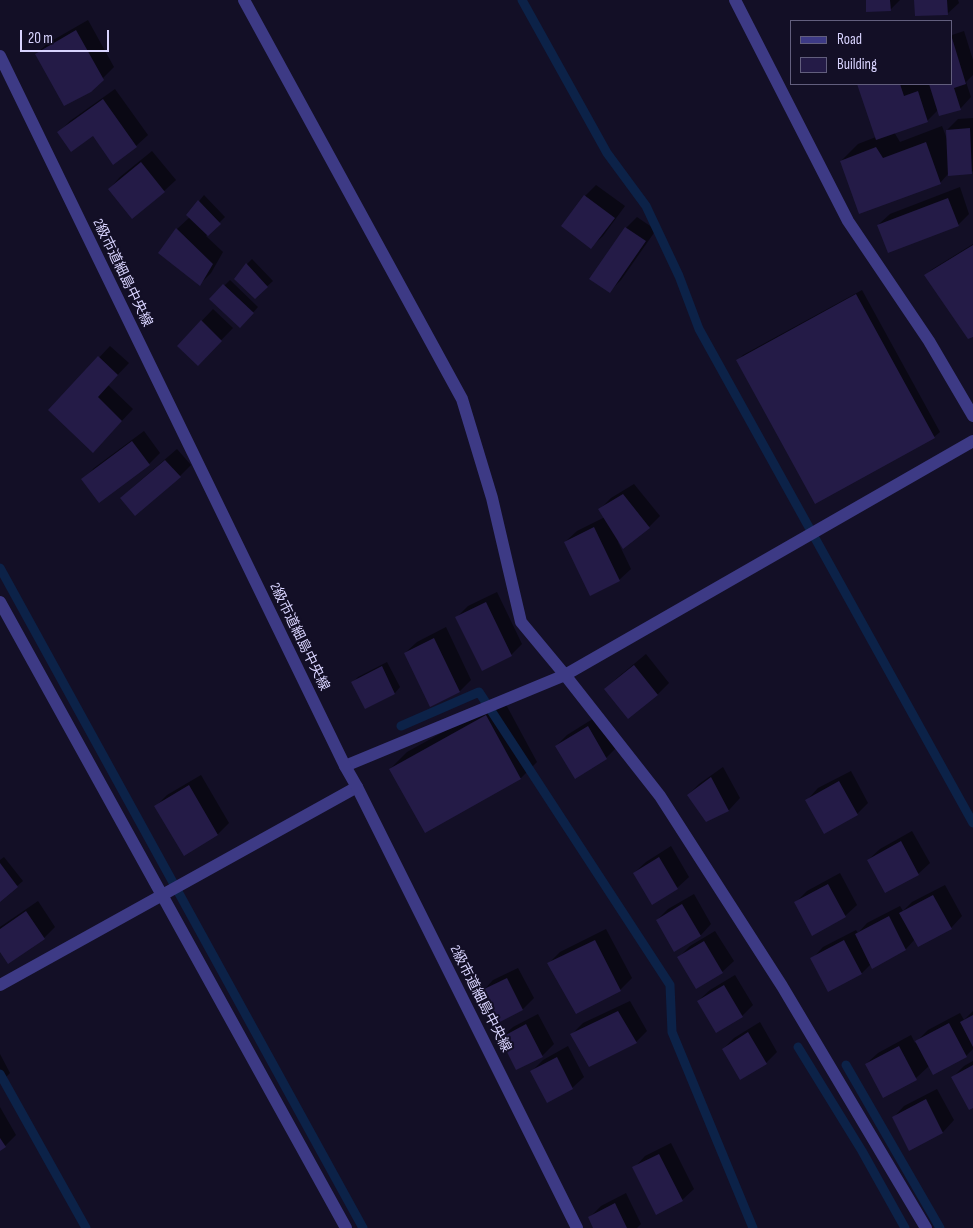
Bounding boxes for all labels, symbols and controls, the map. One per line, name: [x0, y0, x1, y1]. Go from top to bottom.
scale bar: [22, 20, 111, 52]
legend: [790, 20, 953, 85]
text: 20 m: [28, 29, 53, 48]
text: Road: [837, 30, 862, 49]
text: Building: [837, 55, 877, 74]
street label: 2級市道細島中央線: [89, 216, 155, 330]
street label: 2級市道細島中央線: [266, 580, 332, 694]
street label: 2級市道細島中央線: [446, 943, 514, 1055]

